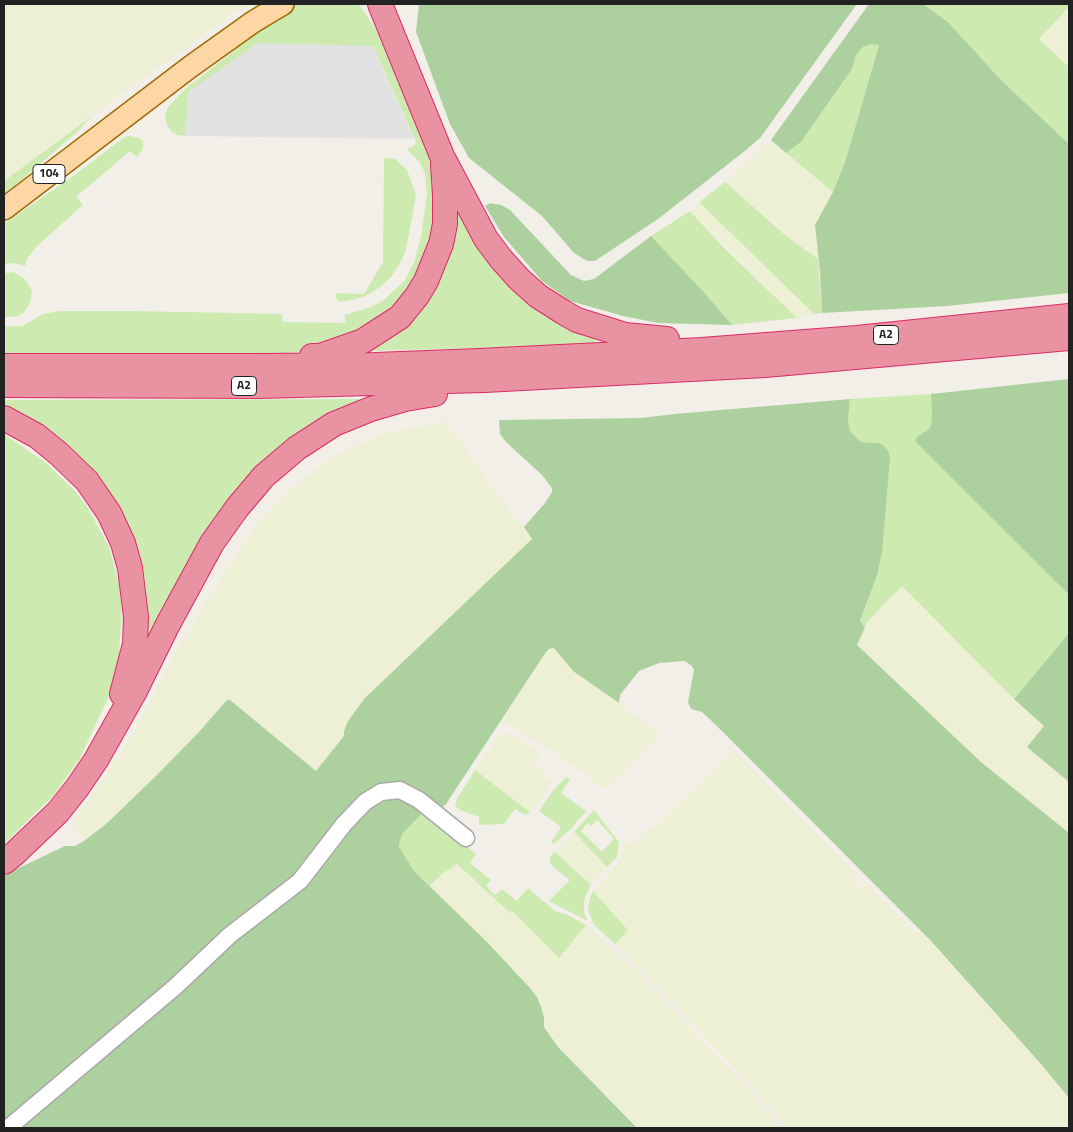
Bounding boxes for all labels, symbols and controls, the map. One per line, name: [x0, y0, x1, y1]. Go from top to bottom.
road number: 104: [33, 164, 65, 183]
road number: A2: [874, 326, 898, 344]
road number: A2: [232, 376, 256, 396]

